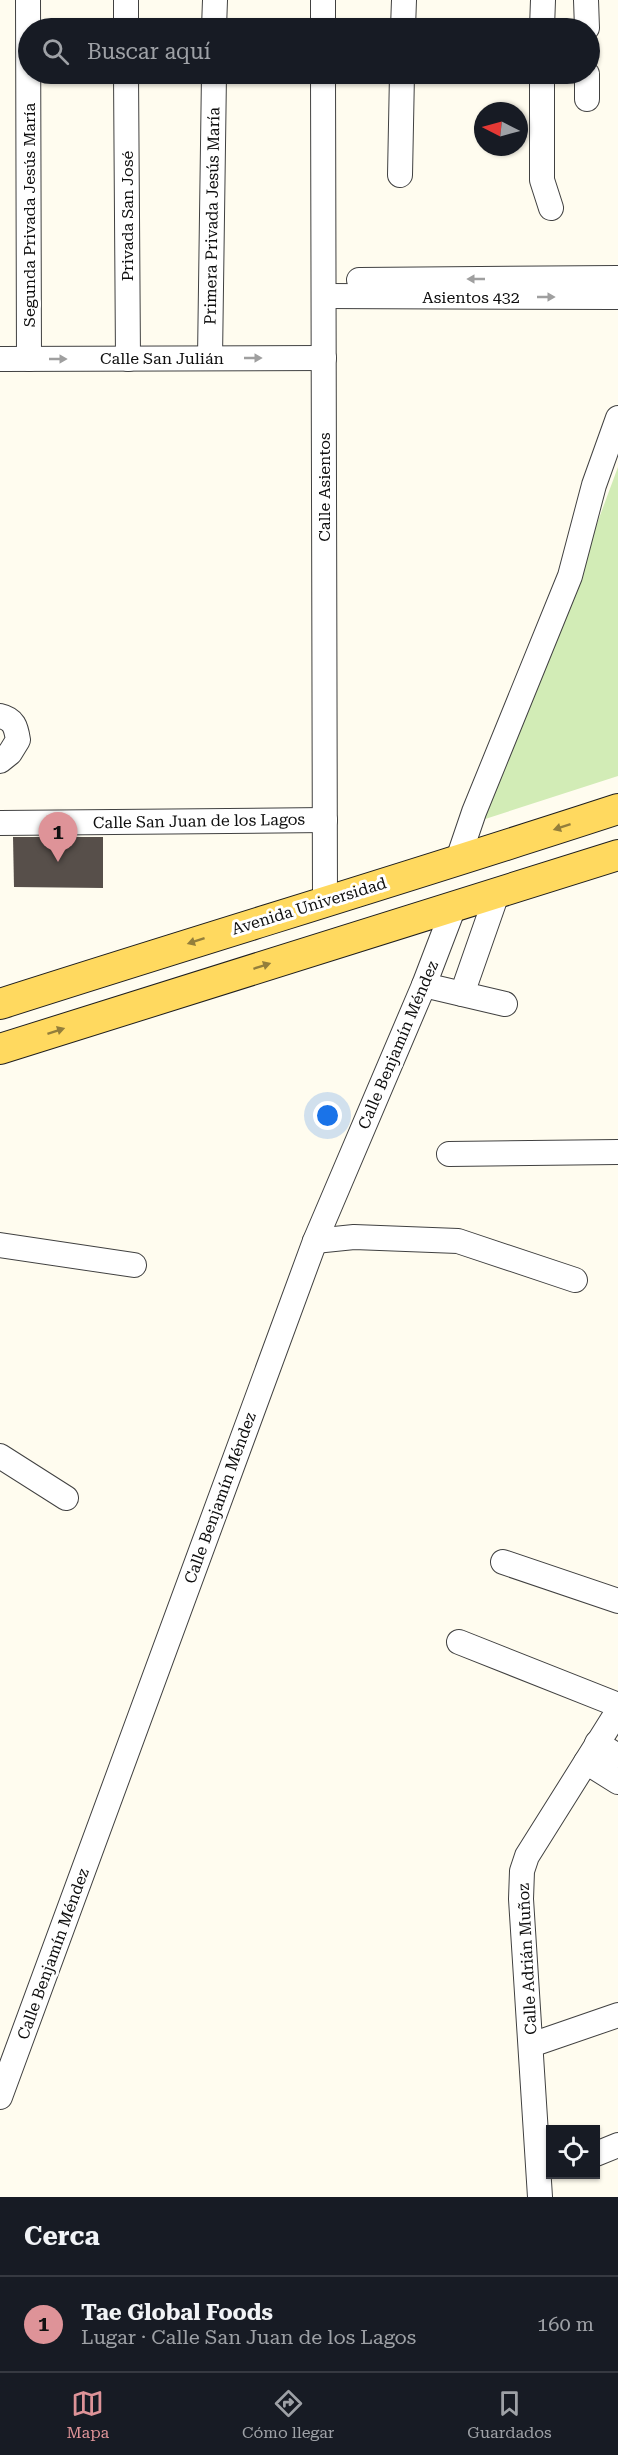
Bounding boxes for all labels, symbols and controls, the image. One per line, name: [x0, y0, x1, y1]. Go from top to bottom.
search box: [18, 18, 600, 84]
icon: search: [39, 35, 72, 68]
text: Buscar aquí: [87, 39, 211, 64]
street label: Segunda Privada Jesús María: [20, 102, 39, 327]
north arrow: [474, 102, 528, 156]
street label: Primera Privada Jesús María: [201, 107, 223, 325]
street label: Privada San José: [118, 151, 137, 281]
one-way arrow: [466, 274, 485, 284]
street label: Asientos 432: [422, 288, 520, 307]
one-way arrow: [537, 292, 556, 302]
street label: Calle San Julián: [100, 349, 224, 368]
one-way arrow: [244, 353, 263, 363]
one-way arrow: [49, 354, 68, 364]
street label: Calle Asientos: [315, 432, 334, 542]
street label: Calle San Juan de los Lagos: [93, 810, 306, 832]
pin: 1: [38, 812, 78, 862]
one-way arrow: [553, 823, 571, 832]
street label: Avenida Universidad: [229, 873, 389, 939]
one-way arrow: [187, 937, 205, 947]
street label: Calle Benjamín Méndez: [354, 958, 442, 1132]
one-way arrow: [253, 961, 271, 970]
one-way arrow: [47, 1026, 65, 1035]
your location: [313, 1101, 342, 1130]
street label: Calle Benjamín Méndez: [180, 1409, 260, 1586]
street label: Calle Benjamín Méndez: [13, 1865, 93, 2042]
street label: Calle Adrián Muñoz: [514, 1882, 540, 2035]
map controls: [546, 2125, 600, 2179]
button: locate: [546, 2125, 600, 2179]
text: Cerca: [24, 2221, 100, 2251]
text: Tae Global Foods: [81, 2300, 273, 2325]
text: 1: [38, 2312, 49, 2336]
text: 160 m: [537, 2312, 594, 2336]
text: Lugar · Calle San Juan de los Lagos: [81, 2325, 416, 2349]
tab: Mapa: [66, 2387, 109, 2442]
tab: Cómo llegar: [242, 2387, 334, 2442]
tab: Guardados: [467, 2387, 552, 2442]

